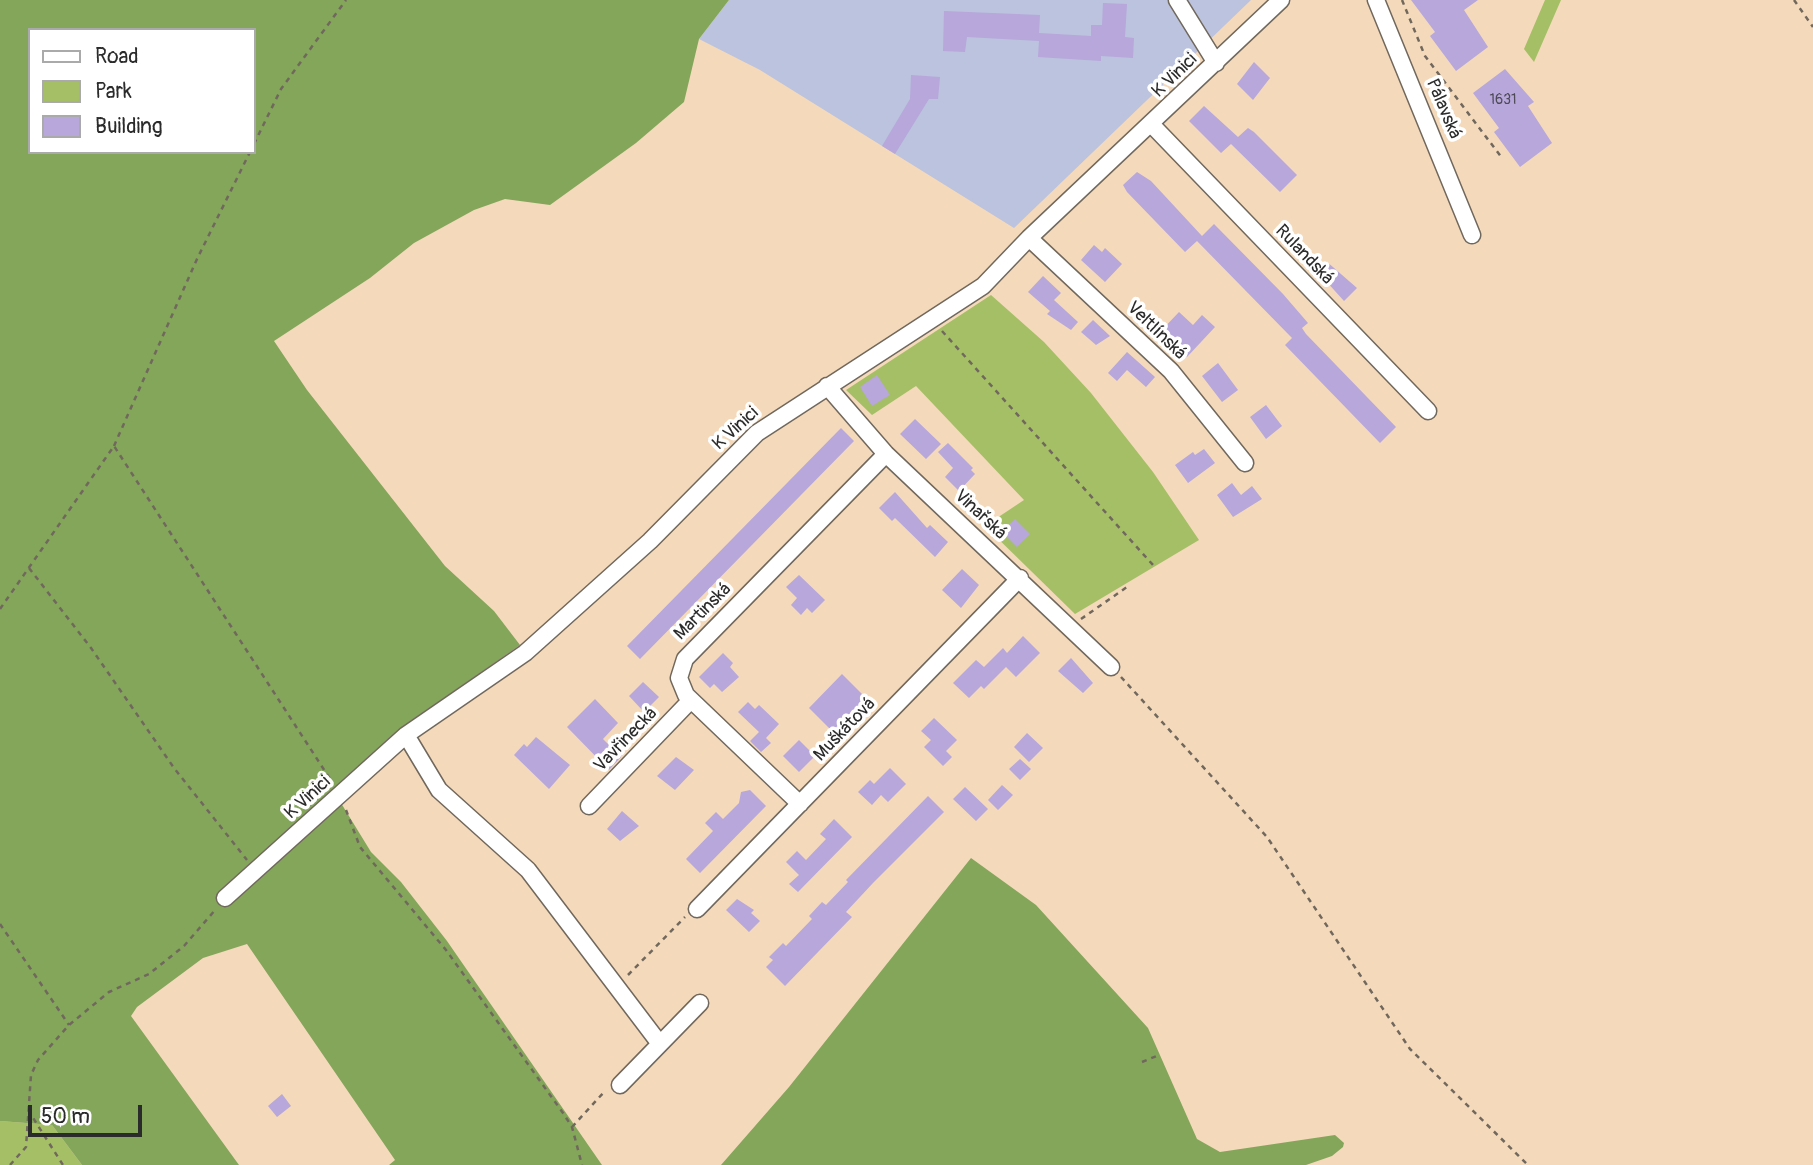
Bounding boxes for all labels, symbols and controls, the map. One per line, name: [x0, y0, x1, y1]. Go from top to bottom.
legend: [28, 28, 256, 154]
text: Road: [95, 43, 139, 70]
street label: K Vinici: [1148, 49, 1202, 103]
street label: Pálavská: [1421, 76, 1465, 142]
text: Park: [95, 78, 132, 105]
house number: 1631: [1490, 92, 1516, 108]
text: Building: [95, 113, 162, 140]
street label: Rulandská: [1270, 221, 1338, 289]
street label: Veltlínská: [1122, 297, 1190, 365]
street label: K Vinici: [709, 403, 763, 455]
street label: Vinařská: [949, 486, 1011, 544]
street label: Martinská: [670, 579, 736, 645]
street label: Muškátová: [810, 694, 880, 766]
street label: Vavřinecká: [590, 703, 662, 777]
street label: K Vinici: [281, 772, 335, 824]
scale bar: [32, 1092, 145, 1136]
text: 50 m: [41, 1103, 90, 1130]

